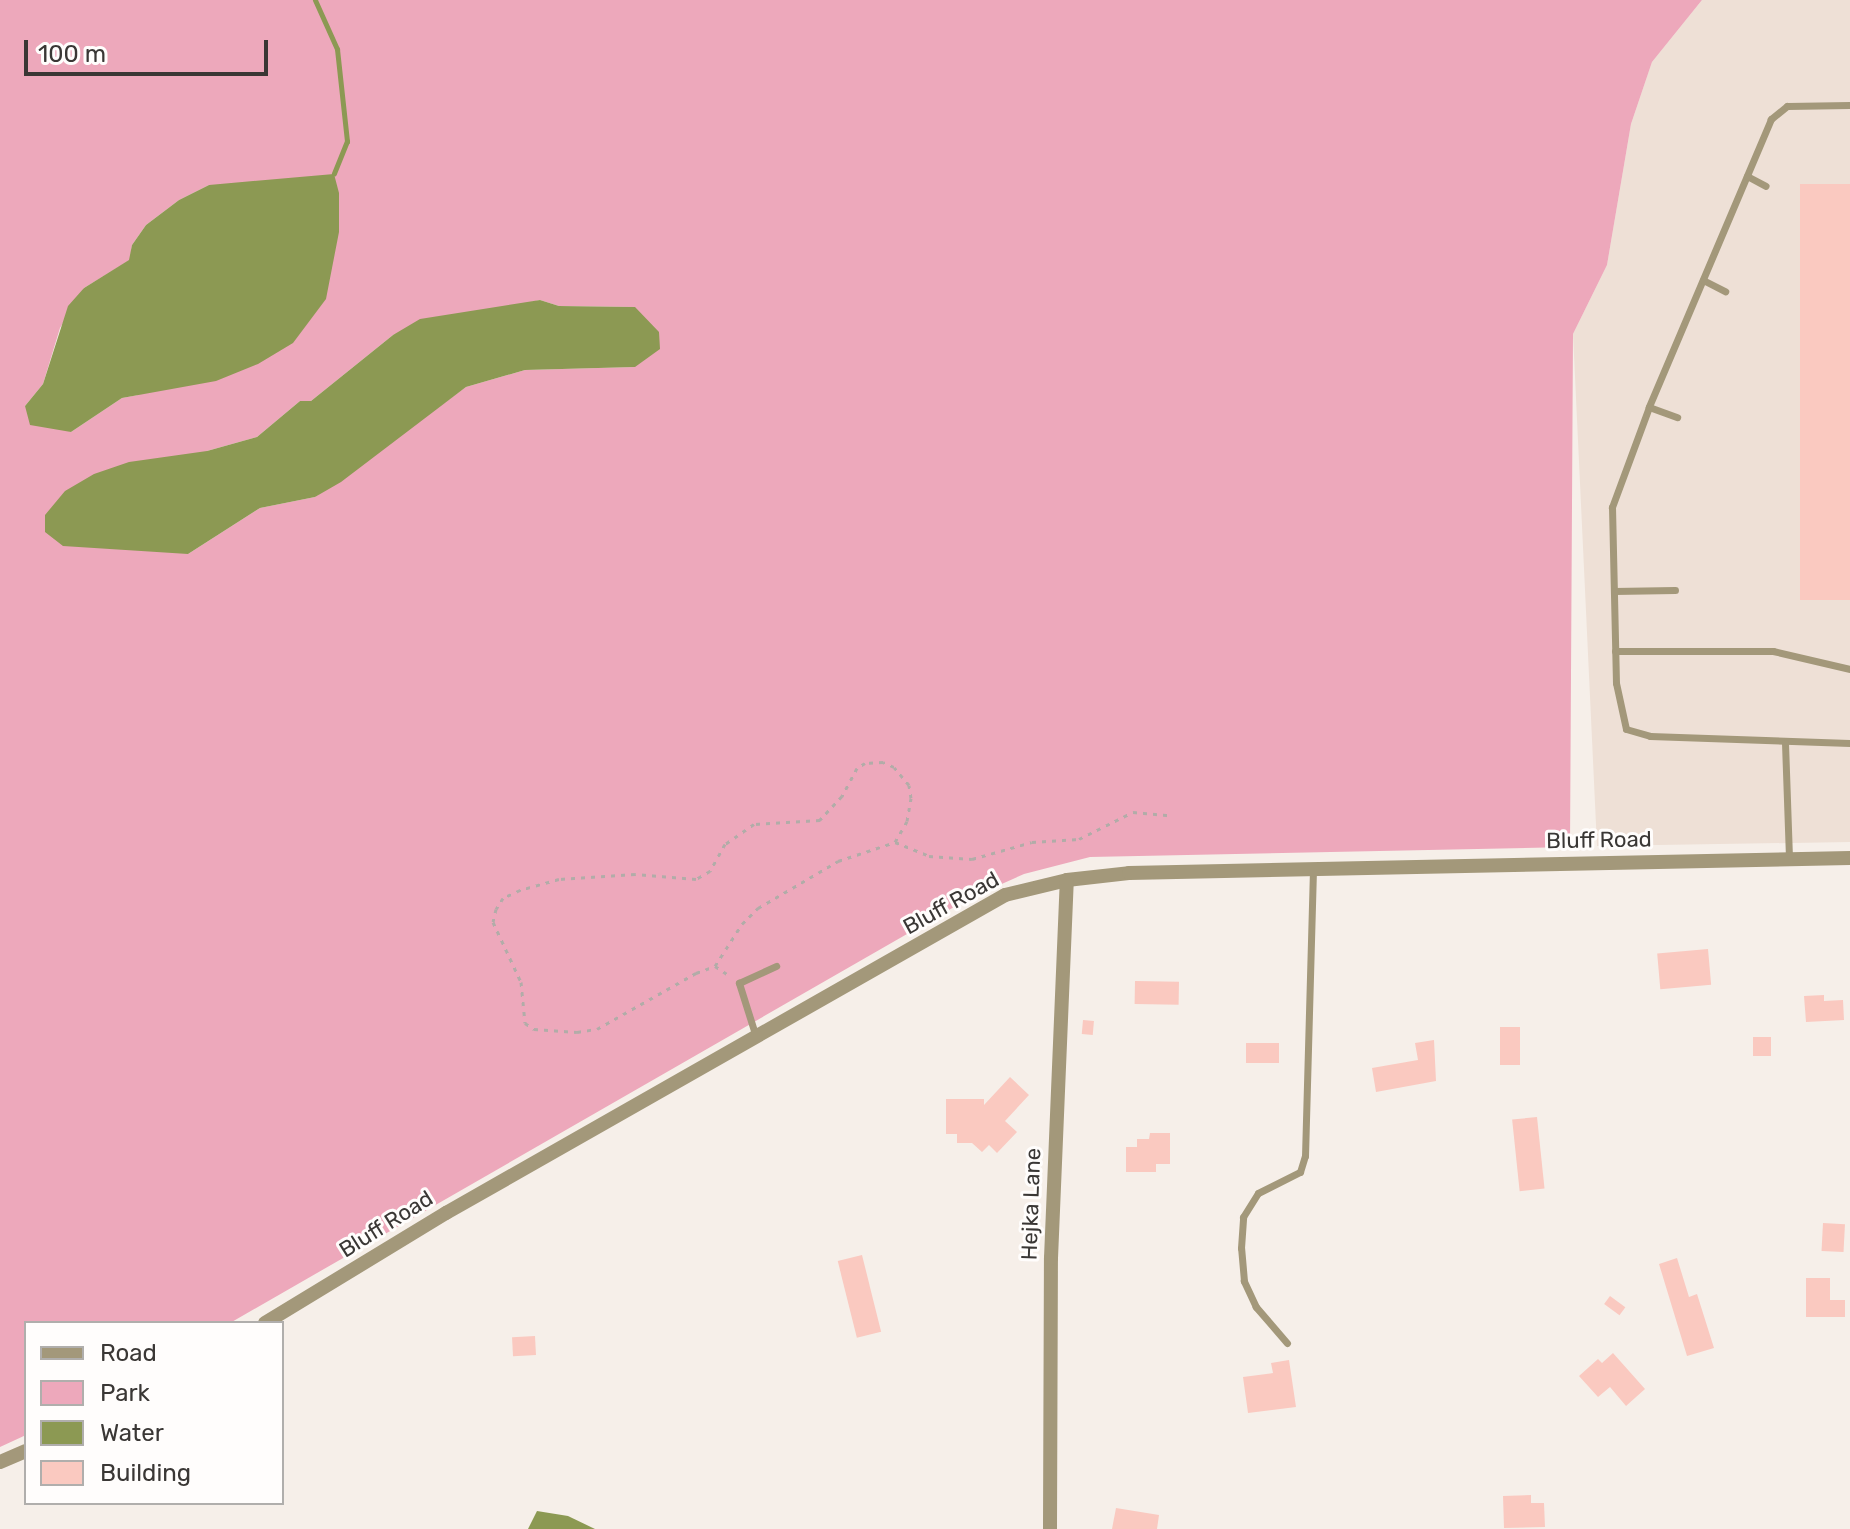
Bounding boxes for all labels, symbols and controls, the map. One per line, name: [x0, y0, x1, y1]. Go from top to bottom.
scale bar: [28, 24, 272, 74]
text: 100 m: [38, 40, 106, 68]
street label: Bluff Road: [1546, 826, 1652, 854]
street label: Bluff Road: [898, 866, 1004, 940]
street label: Hejka Lane: [1016, 1147, 1046, 1261]
street label: Bluff Road: [334, 1185, 438, 1263]
legend: [24, 1321, 284, 1505]
text: Road: [100, 1339, 157, 1367]
text: Park: [100, 1379, 150, 1407]
text: Water: [100, 1419, 164, 1447]
text: Building: [100, 1459, 191, 1487]

